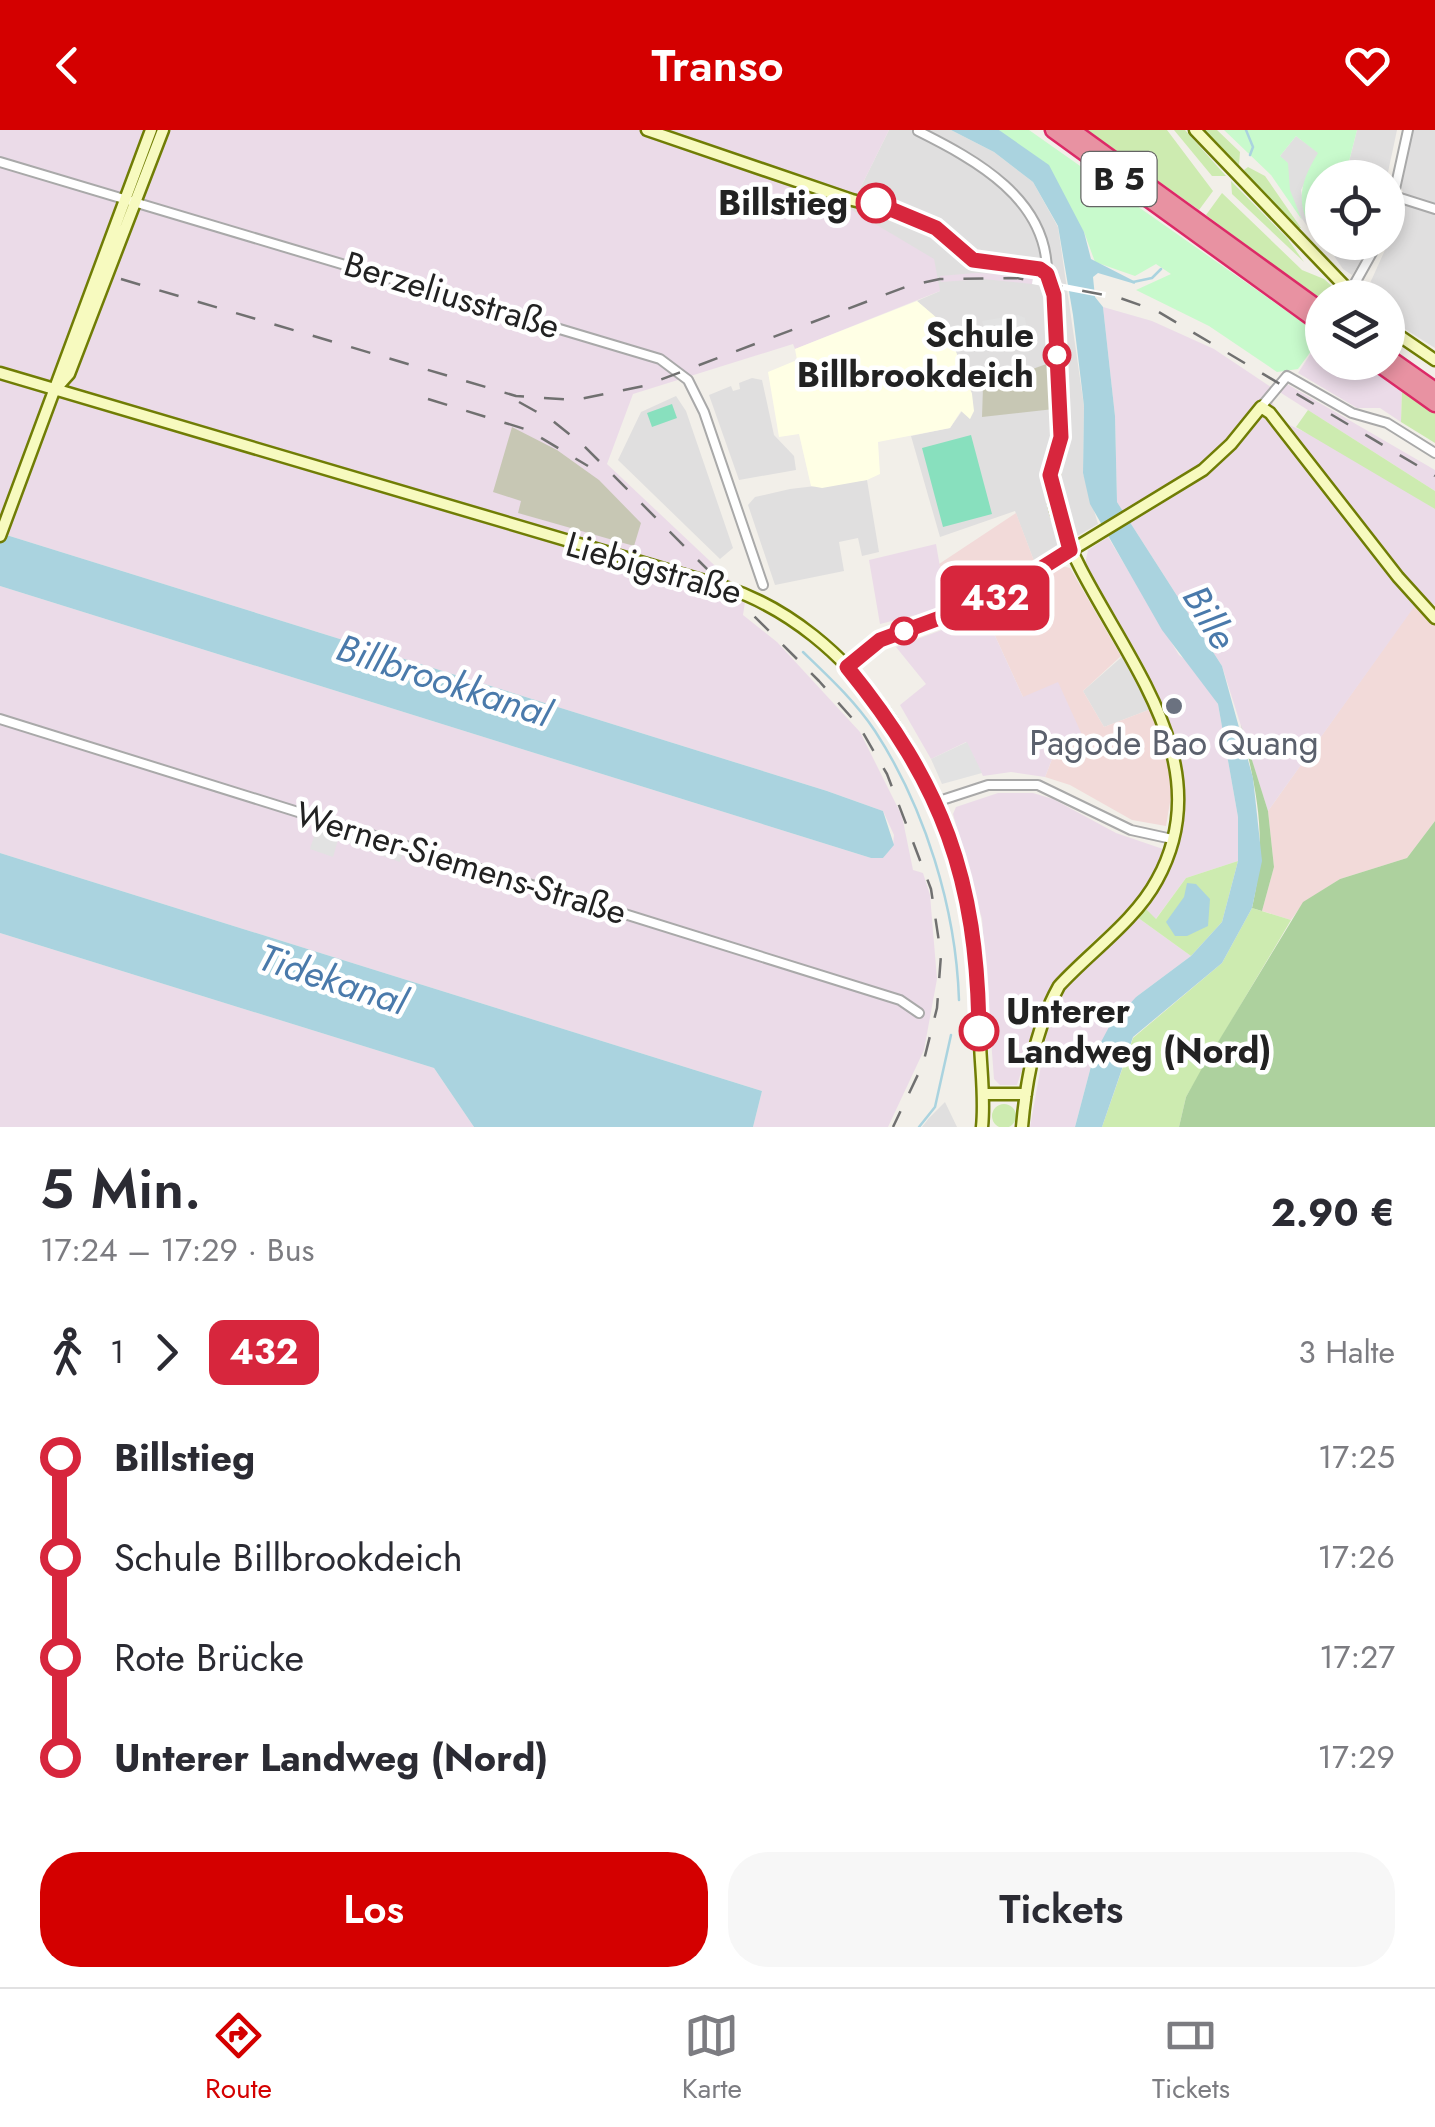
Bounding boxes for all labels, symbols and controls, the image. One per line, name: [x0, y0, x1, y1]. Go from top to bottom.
text: Transo: [651, 33, 784, 98]
icon: back: [40, 38, 95, 93]
icon: heart: [1340, 38, 1395, 93]
road number: B 5: [1082, 152, 1156, 206]
map controls: [1305, 160, 1405, 380]
button: locate: [1305, 160, 1405, 260]
place label: Billstieg: [718, 178, 848, 228]
marker: Billstieg: [857, 184, 895, 222]
street label: Berzeliusstraße: [338, 238, 566, 352]
button: layers: [1305, 280, 1405, 380]
place label: Schule Billbrookdeich: [797, 310, 1034, 400]
marker: Schule Billbrookdeich: [1044, 342, 1070, 368]
street label: Liebigstraße: [560, 519, 748, 617]
line badge: 432: [938, 566, 1052, 630]
text: 432: [960, 573, 1030, 623]
water label: Bille: [1169, 574, 1251, 660]
unlabelled marker: [891, 618, 917, 644]
water label: Billbrookkanal: [330, 619, 560, 741]
marker: Pagode Bao Quang: [1163, 695, 1185, 717]
place label: Pagode Bao Quang: [1029, 718, 1319, 768]
street label: Werner-Siemens-Straße: [290, 789, 632, 937]
water label: Tidekanal: [252, 929, 416, 1029]
place label: Unterer Landweg (Nord): [1006, 986, 1271, 1076]
marker: Unterer Landweg (Nord): [960, 1012, 998, 1050]
text: 5 Min.: [40, 1149, 201, 1229]
text: 2.90 €: [1271, 1185, 1395, 1240]
text: 17:24 – 17:29 · Bus: [40, 1227, 314, 1273]
icon: walk: [40, 1325, 95, 1380]
icon: forward: [139, 1325, 194, 1380]
text: 432: [229, 1327, 299, 1377]
text: 1: [110, 1329, 124, 1375]
text: 3 Halte: [1298, 1329, 1395, 1375]
text: Billstieg: [114, 1430, 255, 1485]
text: 17:25: [1318, 1434, 1395, 1480]
text: Schule Billbrookdeich: [114, 1530, 463, 1585]
text: 17:26: [1318, 1534, 1395, 1580]
text: Rote Brücke: [114, 1630, 304, 1685]
text: 17:27: [1319, 1634, 1395, 1680]
text: Unterer Landweg (Nord): [114, 1730, 548, 1785]
text: 17:29: [1318, 1734, 1395, 1780]
button: Los: [40, 1852, 708, 1967]
button: Tickets: [728, 1852, 1395, 1967]
tab: Route: [205, 2008, 272, 2109]
tab: Karte: [682, 2008, 742, 2109]
tab: Tickets: [1152, 2008, 1230, 2109]

